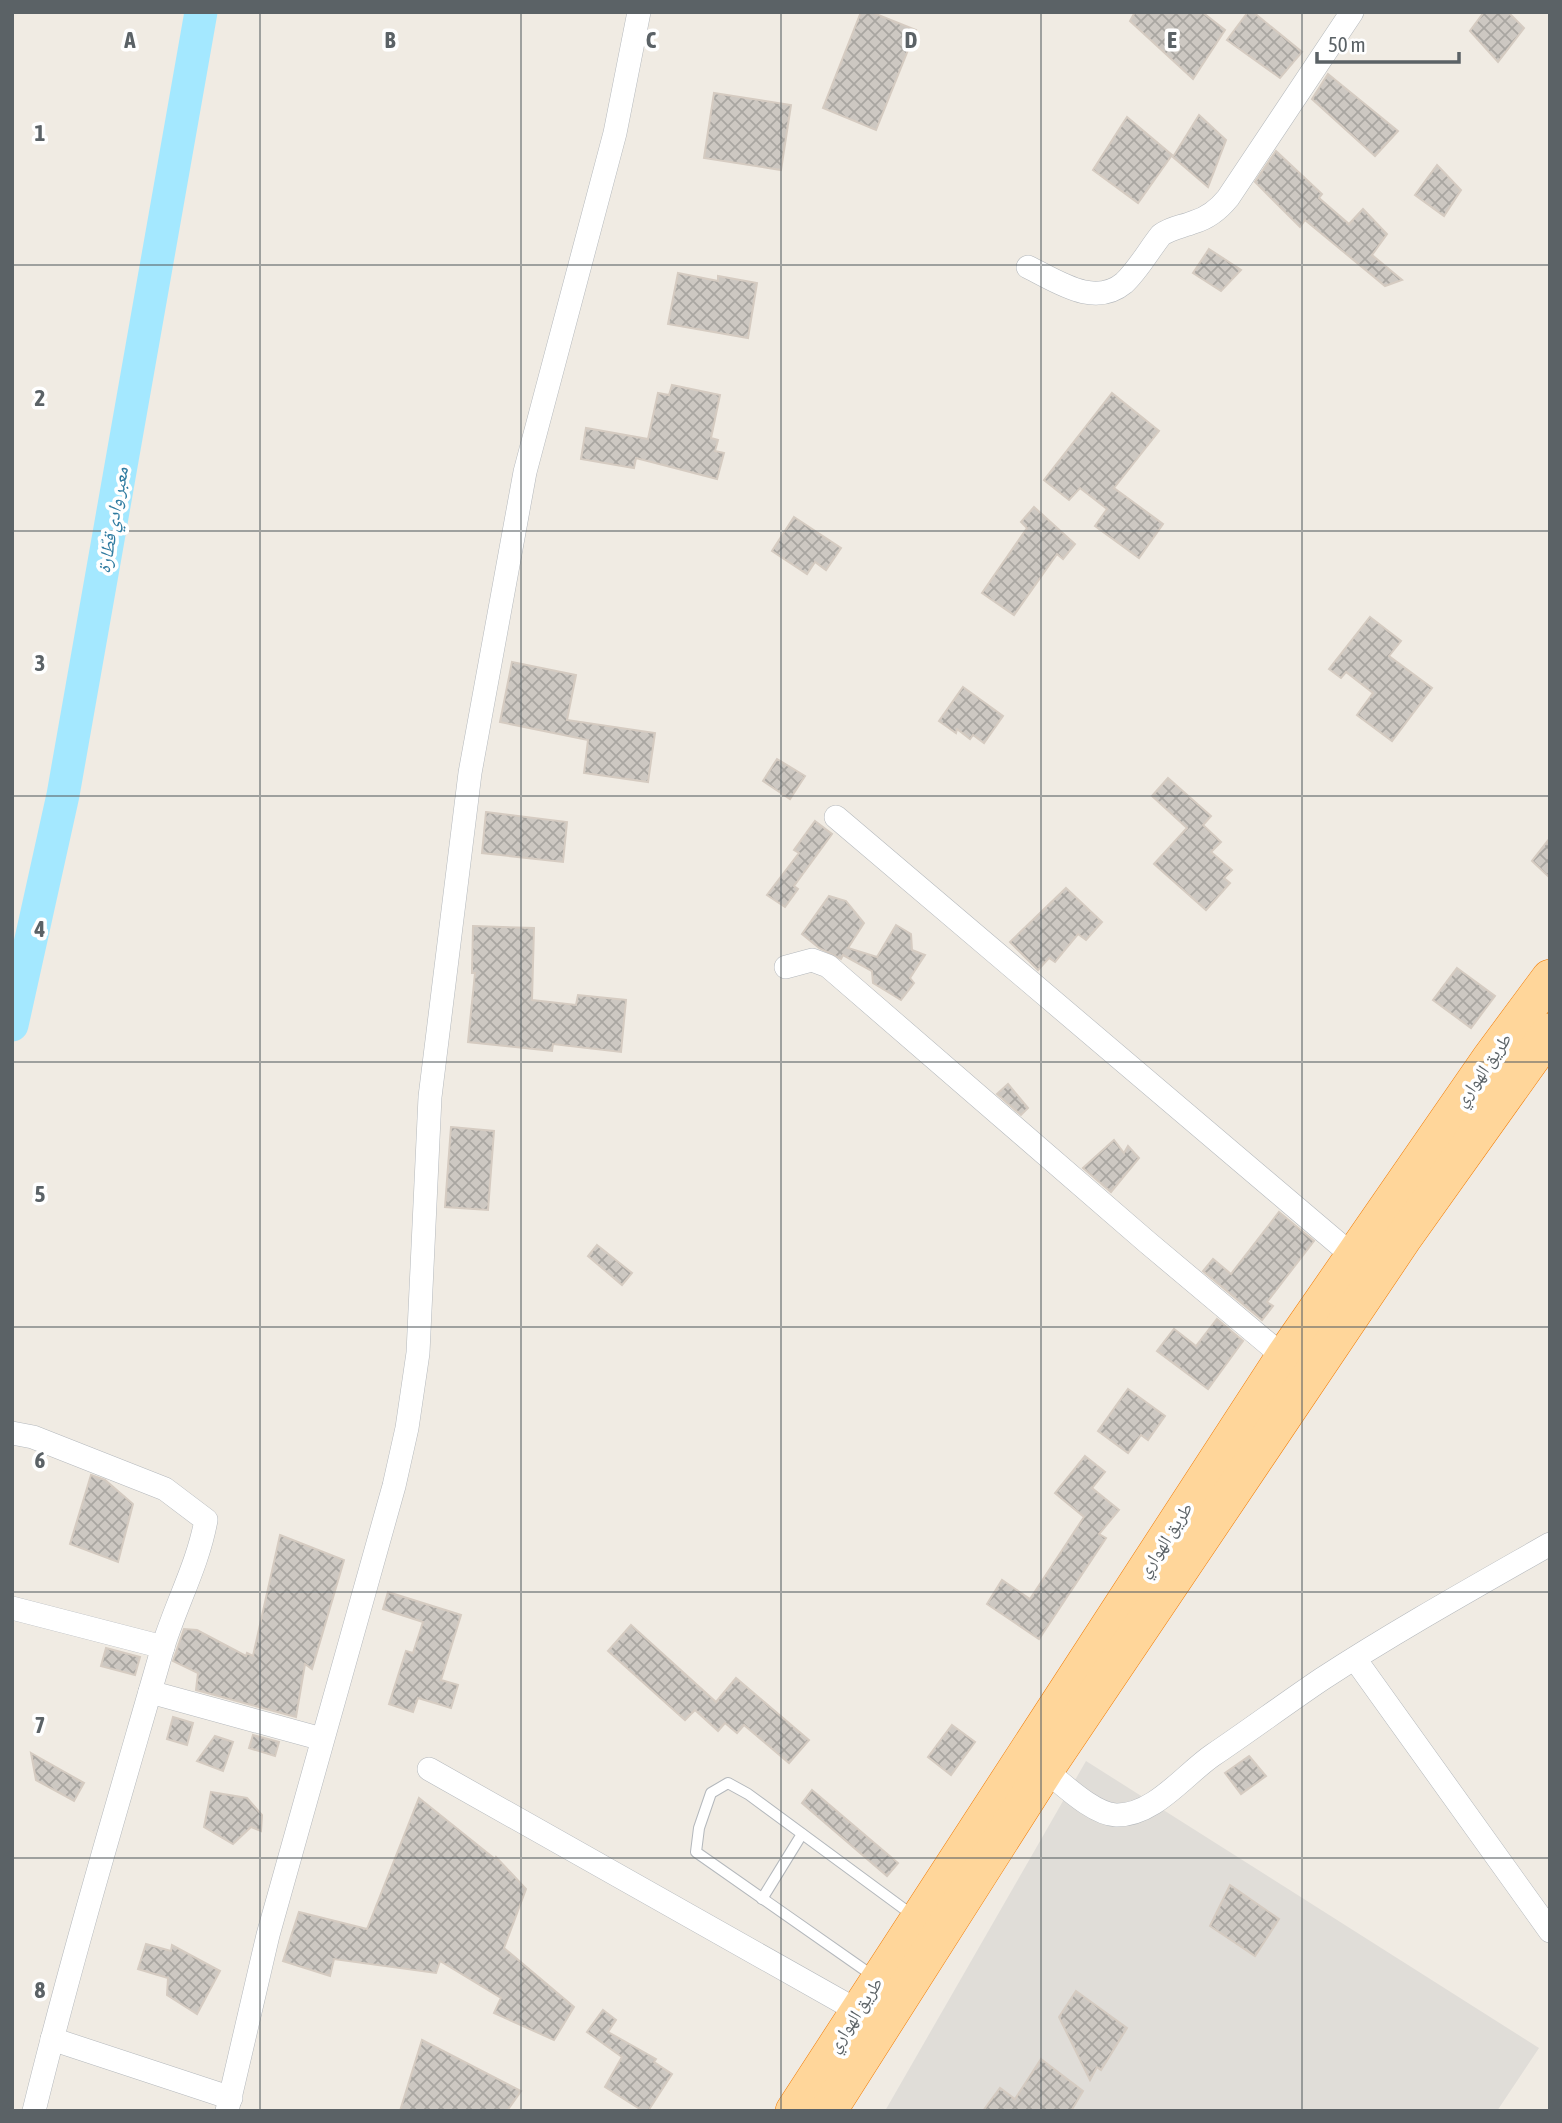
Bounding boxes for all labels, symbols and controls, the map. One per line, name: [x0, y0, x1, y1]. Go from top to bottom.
scale bar: [1317, 21, 1459, 65]
text: A: [123, 27, 136, 53]
text: B: [385, 27, 396, 53]
text: C: [646, 27, 657, 53]
text: D: [905, 27, 918, 53]
text: E: [1167, 27, 1177, 53]
text: 50 m: [1328, 32, 1366, 56]
text: 1: [35, 120, 46, 146]
text: 2: [35, 385, 45, 411]
water label: معبر وادي قطّارة: [92, 465, 137, 576]
text: 3: [35, 650, 45, 676]
text: 4: [34, 916, 46, 942]
street label: طريق الهواري: [1450, 1029, 1519, 1113]
text: 5: [35, 1181, 46, 1207]
text: 6: [35, 1447, 46, 1473]
street label: طريق الهواري: [1133, 1498, 1200, 1584]
text: 7: [35, 1712, 45, 1738]
street label: طريق الهواري: [823, 1973, 890, 2059]
text: 8: [35, 1977, 46, 2003]

